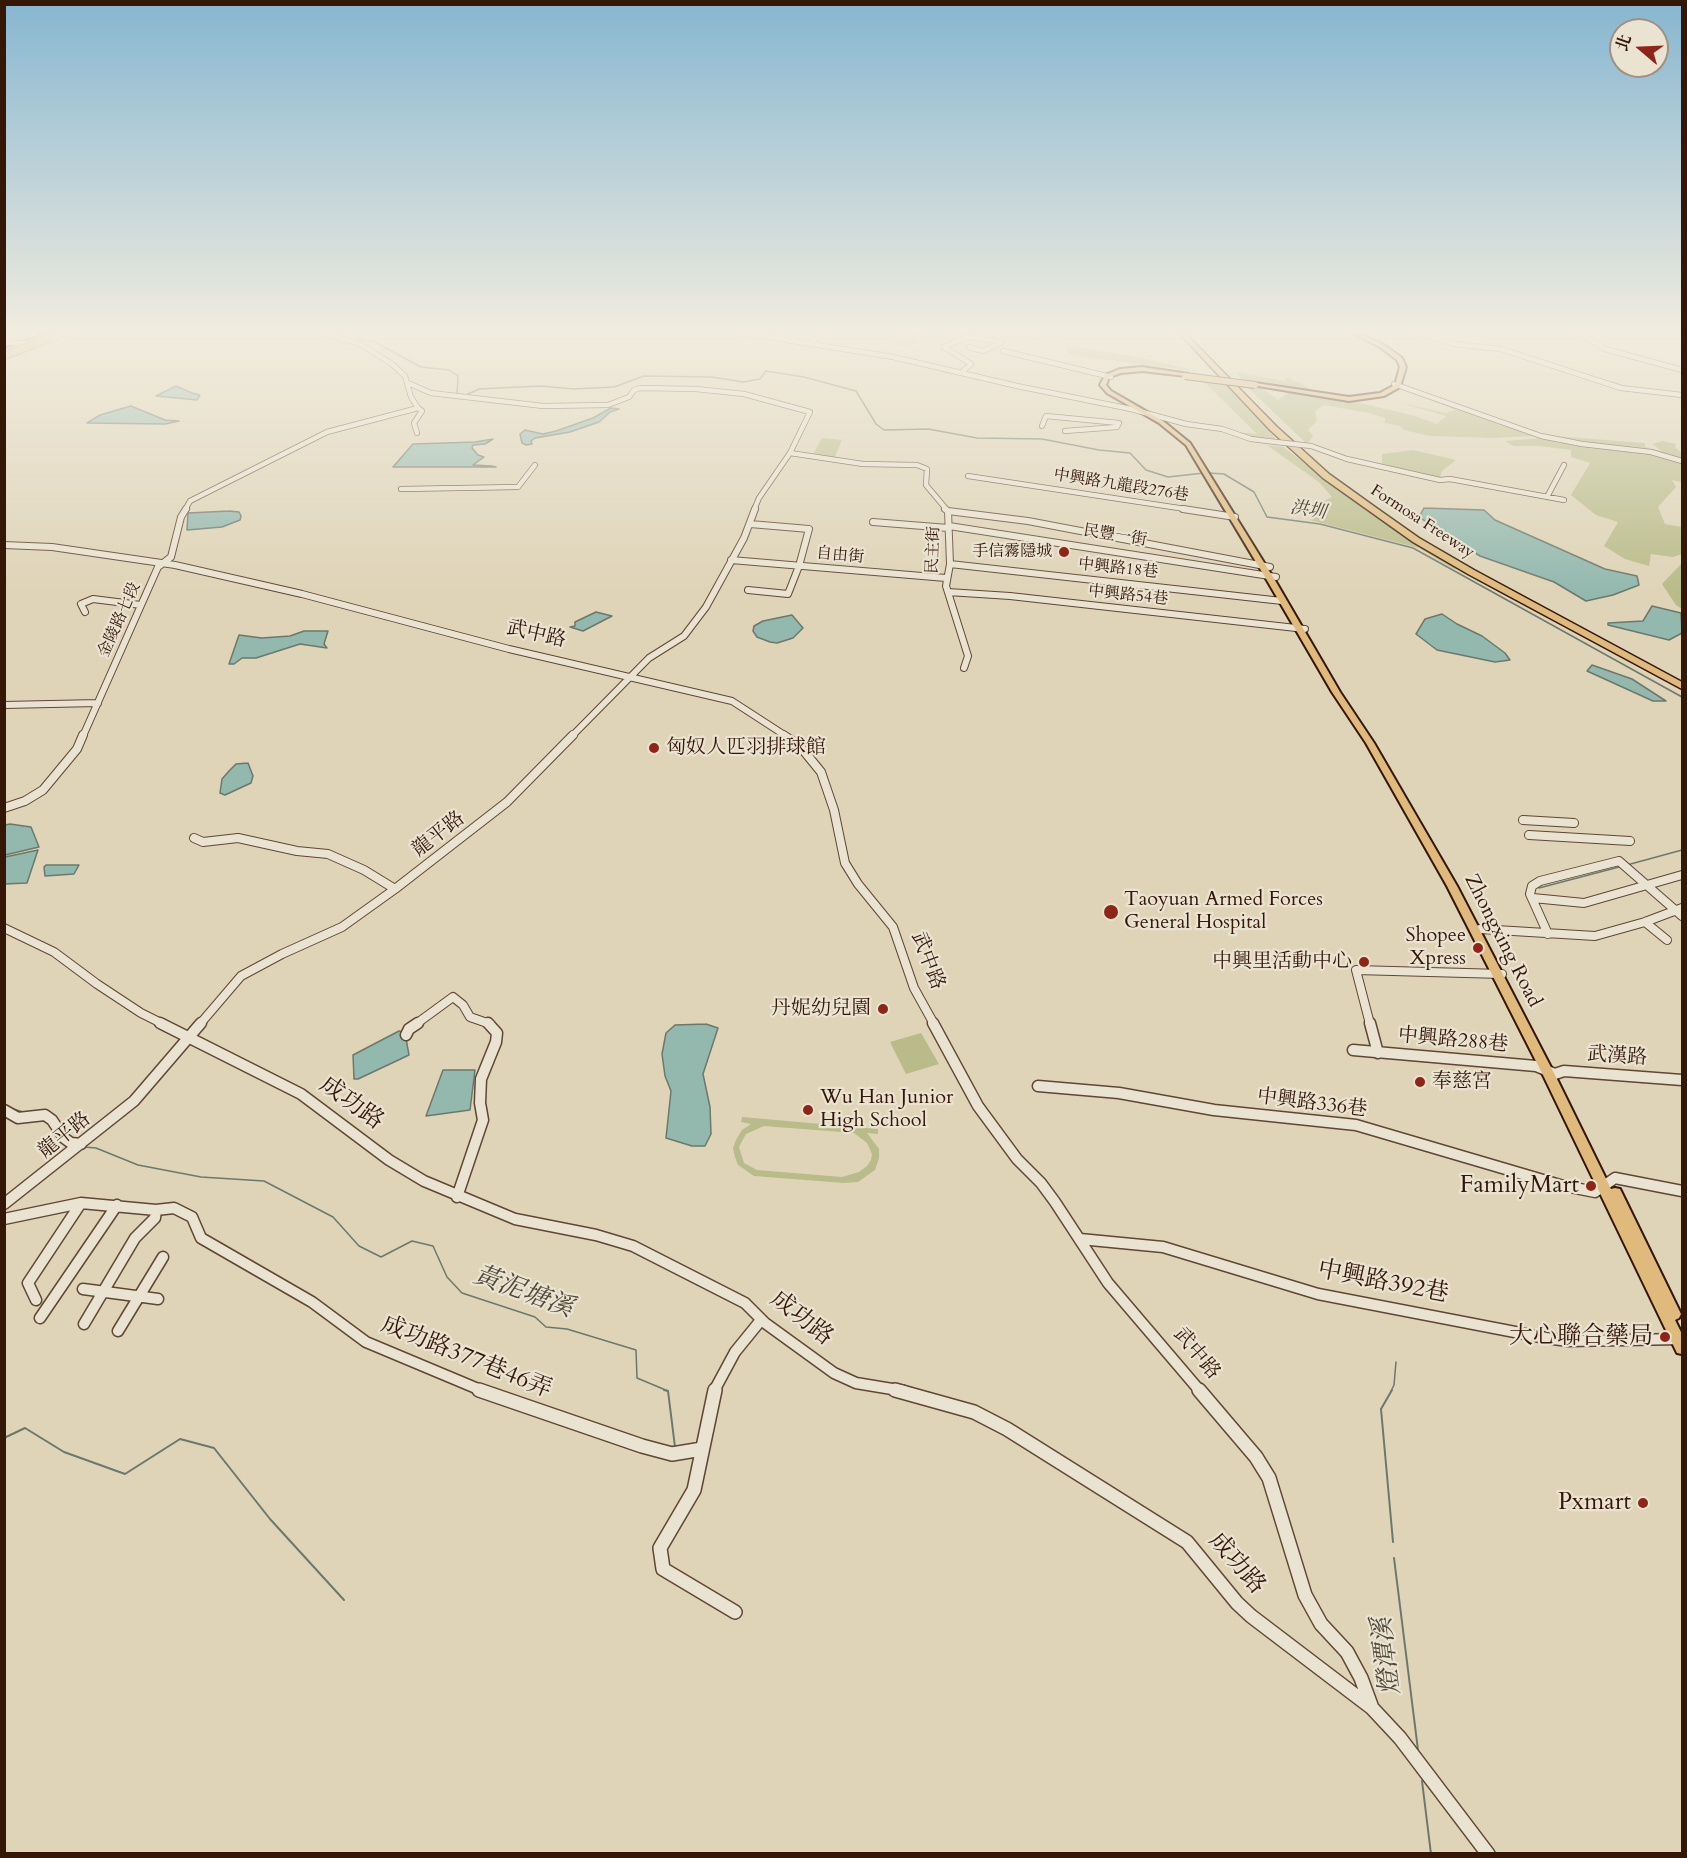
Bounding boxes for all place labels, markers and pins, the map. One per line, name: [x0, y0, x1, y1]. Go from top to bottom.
place label: 手信霧隱城: [972, 542, 1052, 562]
marker: 手信霧隱城: [1057, 545, 1071, 559]
place label: 匈奴人匹羽排球館: [666, 736, 826, 760]
marker: 匈奴人匹羽排球館: [647, 741, 661, 755]
place label: Taoyuan Armed Forces General Hospital: [1124, 888, 1323, 935]
marker: Taoyuan Armed Forces General Hospital: [1102, 903, 1120, 921]
place label: Shopee Xpress: [1405, 924, 1466, 971]
marker: Shopee Xpress: [1471, 941, 1485, 955]
place label: 中興里活動中心: [1212, 950, 1352, 974]
marker: 中興里活動中心: [1357, 955, 1371, 969]
place label: 丹妮幼兒園: [771, 997, 871, 1021]
marker: 丹妮幼兒園: [876, 1002, 890, 1016]
place label: 奉慈宮: [1432, 1070, 1492, 1094]
marker: 奉慈宮: [1413, 1075, 1427, 1089]
place label: Wu Han Junior High School: [820, 1086, 953, 1133]
marker: Wu Han Junior High School: [801, 1103, 815, 1117]
place label: FamilyMart: [1460, 1172, 1579, 1200]
marker: FamilyMart: [1584, 1179, 1598, 1193]
place label: 大心聯合藥局: [1509, 1323, 1653, 1351]
marker: 大心聯合藥局: [1658, 1330, 1672, 1344]
place label: Pxmart: [1558, 1489, 1631, 1517]
marker: Pxmart: [1636, 1496, 1650, 1510]

